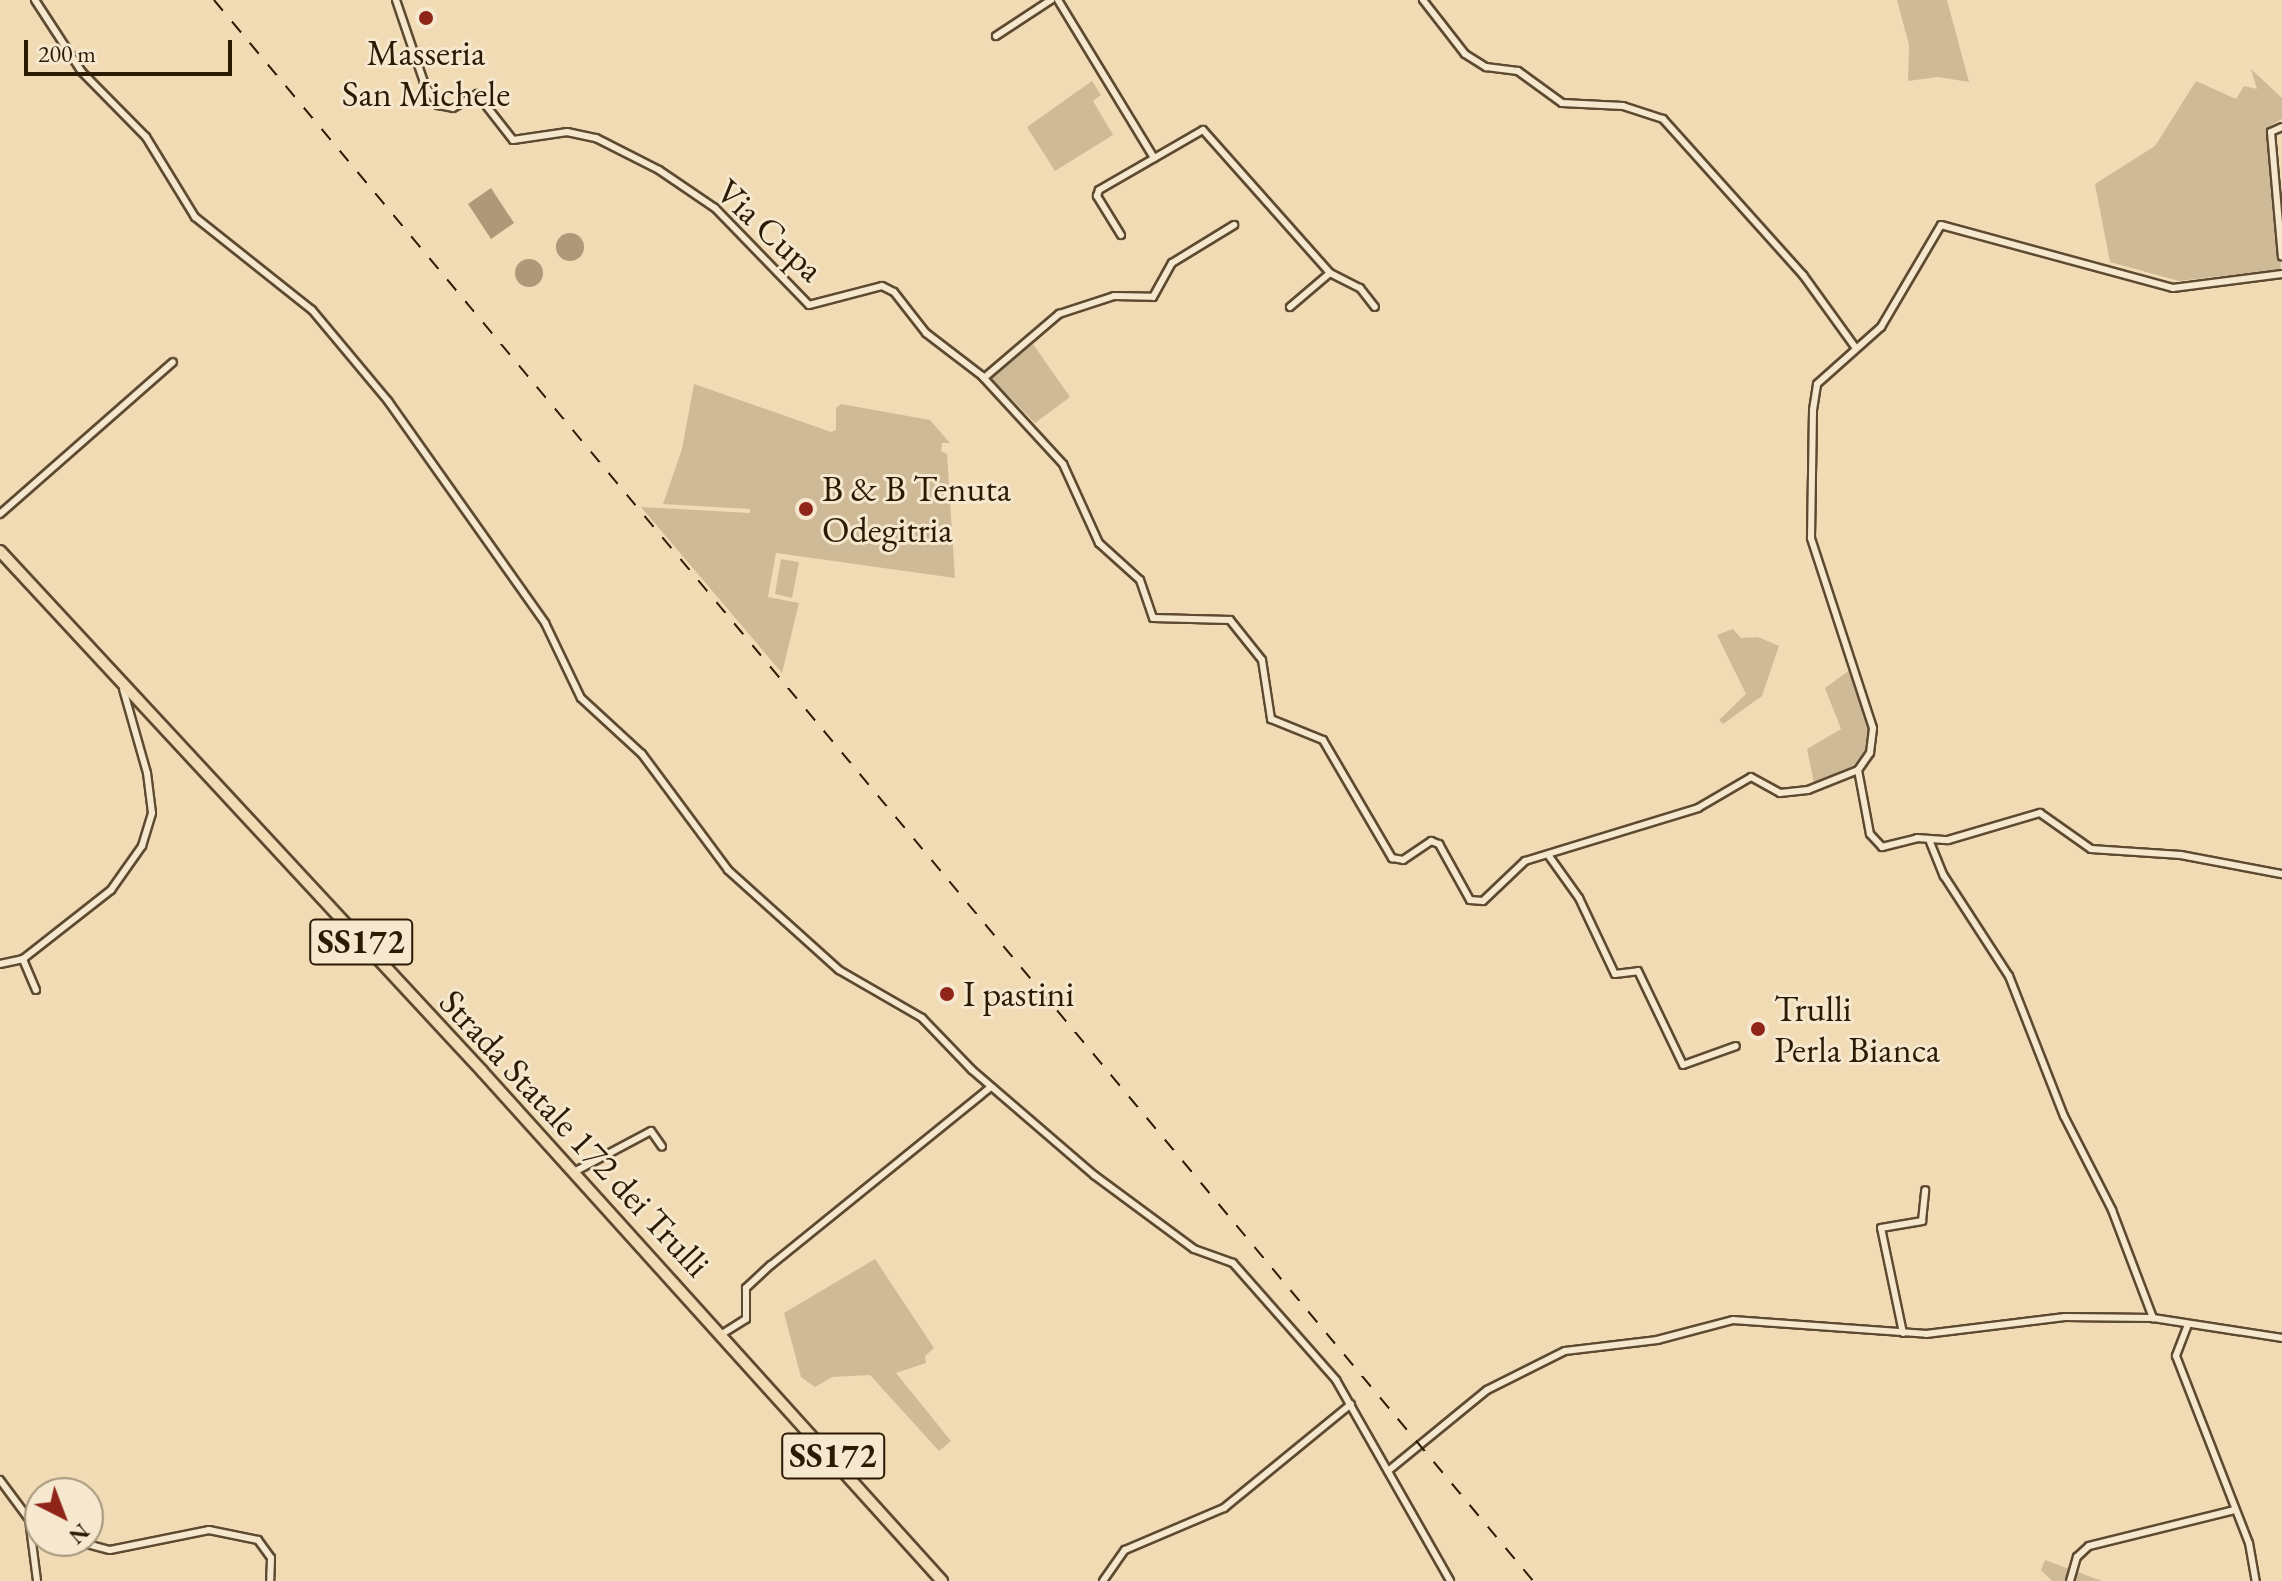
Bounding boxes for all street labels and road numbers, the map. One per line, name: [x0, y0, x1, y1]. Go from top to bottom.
street label: Via Cupa: [707, 170, 833, 290]
road number: SS172: [309, 912, 413, 972]
street label: Strada Statale 172 dei Trulli: [431, 980, 719, 1286]
road number: SS172: [781, 1426, 885, 1486]

